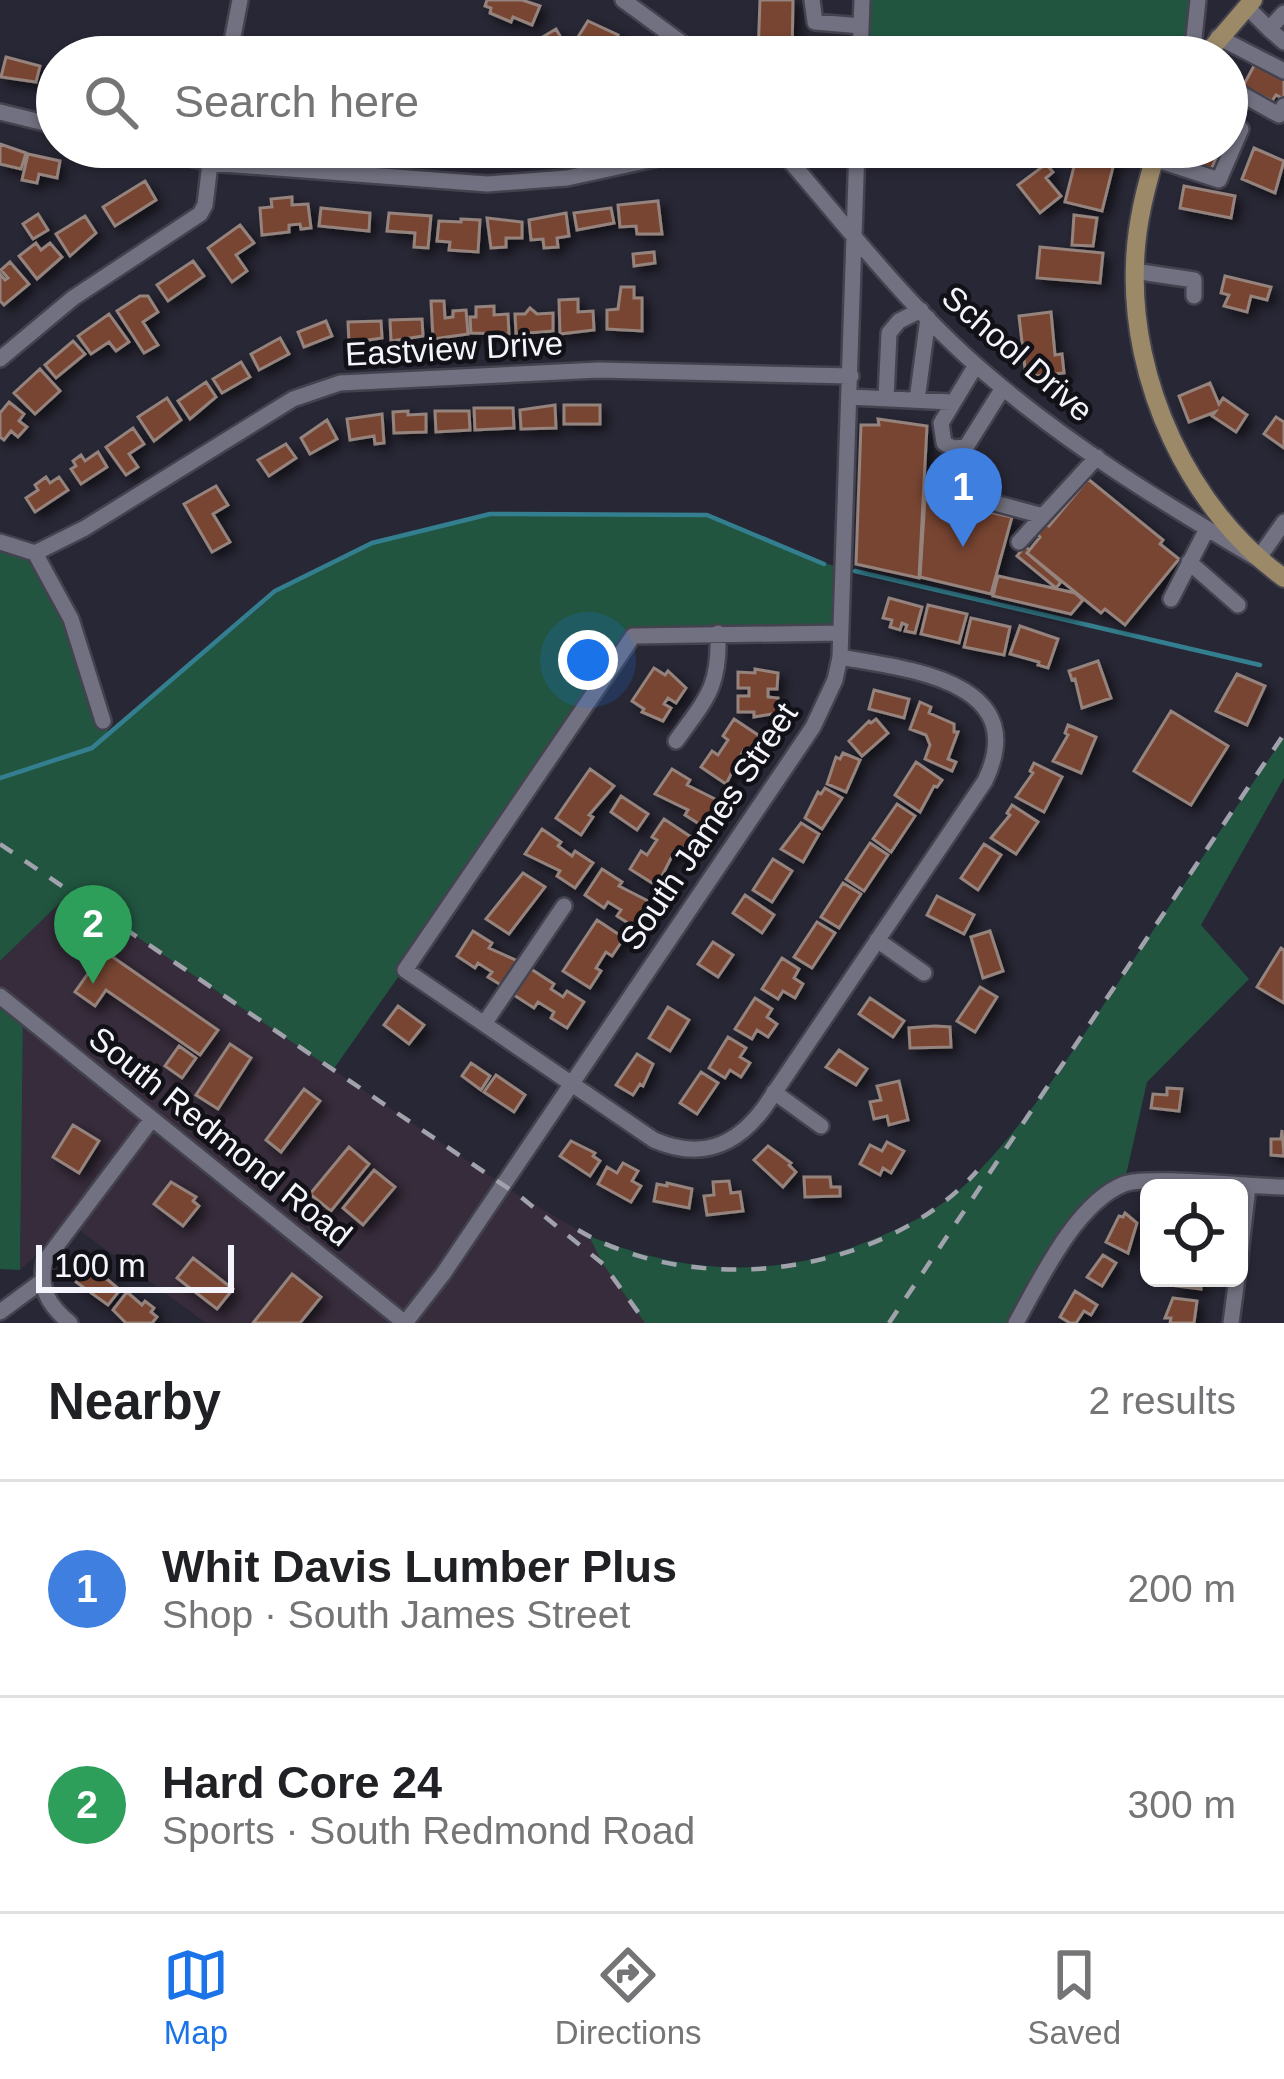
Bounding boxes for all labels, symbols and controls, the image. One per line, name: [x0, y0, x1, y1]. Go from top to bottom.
search box: [36, 36, 1248, 168]
icon: search: [78, 69, 144, 135]
text: Search here: [174, 76, 419, 127]
street label: School Drive: [935, 278, 1100, 429]
street label: Eastview Drive: [344, 324, 564, 373]
pin: 1: [924, 448, 1002, 547]
your location: [558, 630, 618, 690]
street label: South James Street: [612, 696, 805, 957]
pin: 2: [54, 885, 132, 984]
street label: South Redmond Road: [82, 1019, 359, 1254]
map controls: [1140, 1179, 1248, 1287]
button: locate: [1140, 1179, 1248, 1287]
scale bar: [36, 1239, 234, 1292]
text: 100 m: [54, 1247, 146, 1284]
text: Nearby: [48, 1373, 221, 1430]
text: 2 results: [1089, 1379, 1236, 1422]
text: Whit Davis Lumber Plus: [162, 1541, 677, 1592]
text: 1: [76, 1567, 98, 1610]
text: 200 m: [1128, 1567, 1236, 1610]
text: Shop · South James Street: [162, 1593, 630, 1636]
text: Hard Core 24: [162, 1757, 442, 1808]
text: 2: [76, 1783, 98, 1826]
text: 300 m: [1128, 1783, 1236, 1826]
text: Sports · South Redmond Road: [162, 1809, 695, 1852]
tab: Map: [163, 1942, 229, 2052]
tab: Directions: [555, 1942, 702, 2052]
tab: Saved: [1027, 1942, 1121, 2052]

